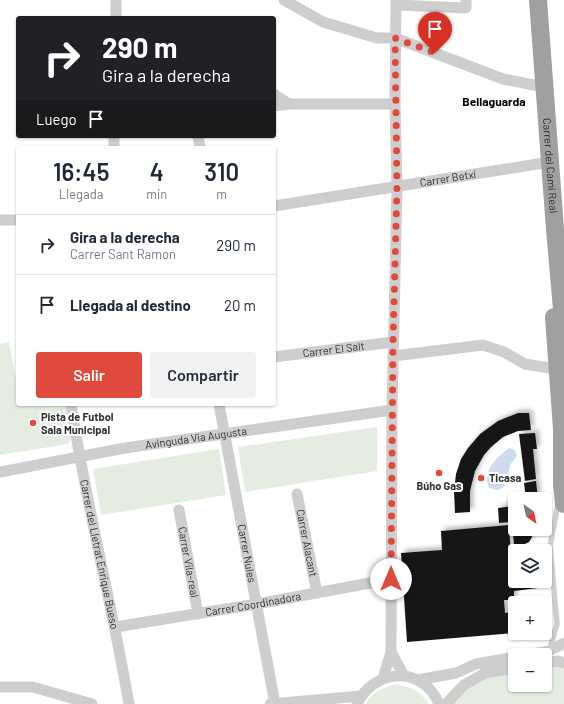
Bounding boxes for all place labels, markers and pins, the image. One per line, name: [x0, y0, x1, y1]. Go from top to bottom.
pin: [418, 12, 452, 53]
place label: Pista de Futbol Sala Municipal: [41, 410, 114, 436]
marker: Pista de Futbol Sala Municipal: [28, 418, 38, 428]
marker: Búho Gas: [434, 468, 444, 478]
place label: Ticasa: [489, 471, 521, 484]
marker: Ticasa: [476, 473, 486, 483]
place label: Búho Gas: [416, 479, 462, 492]

